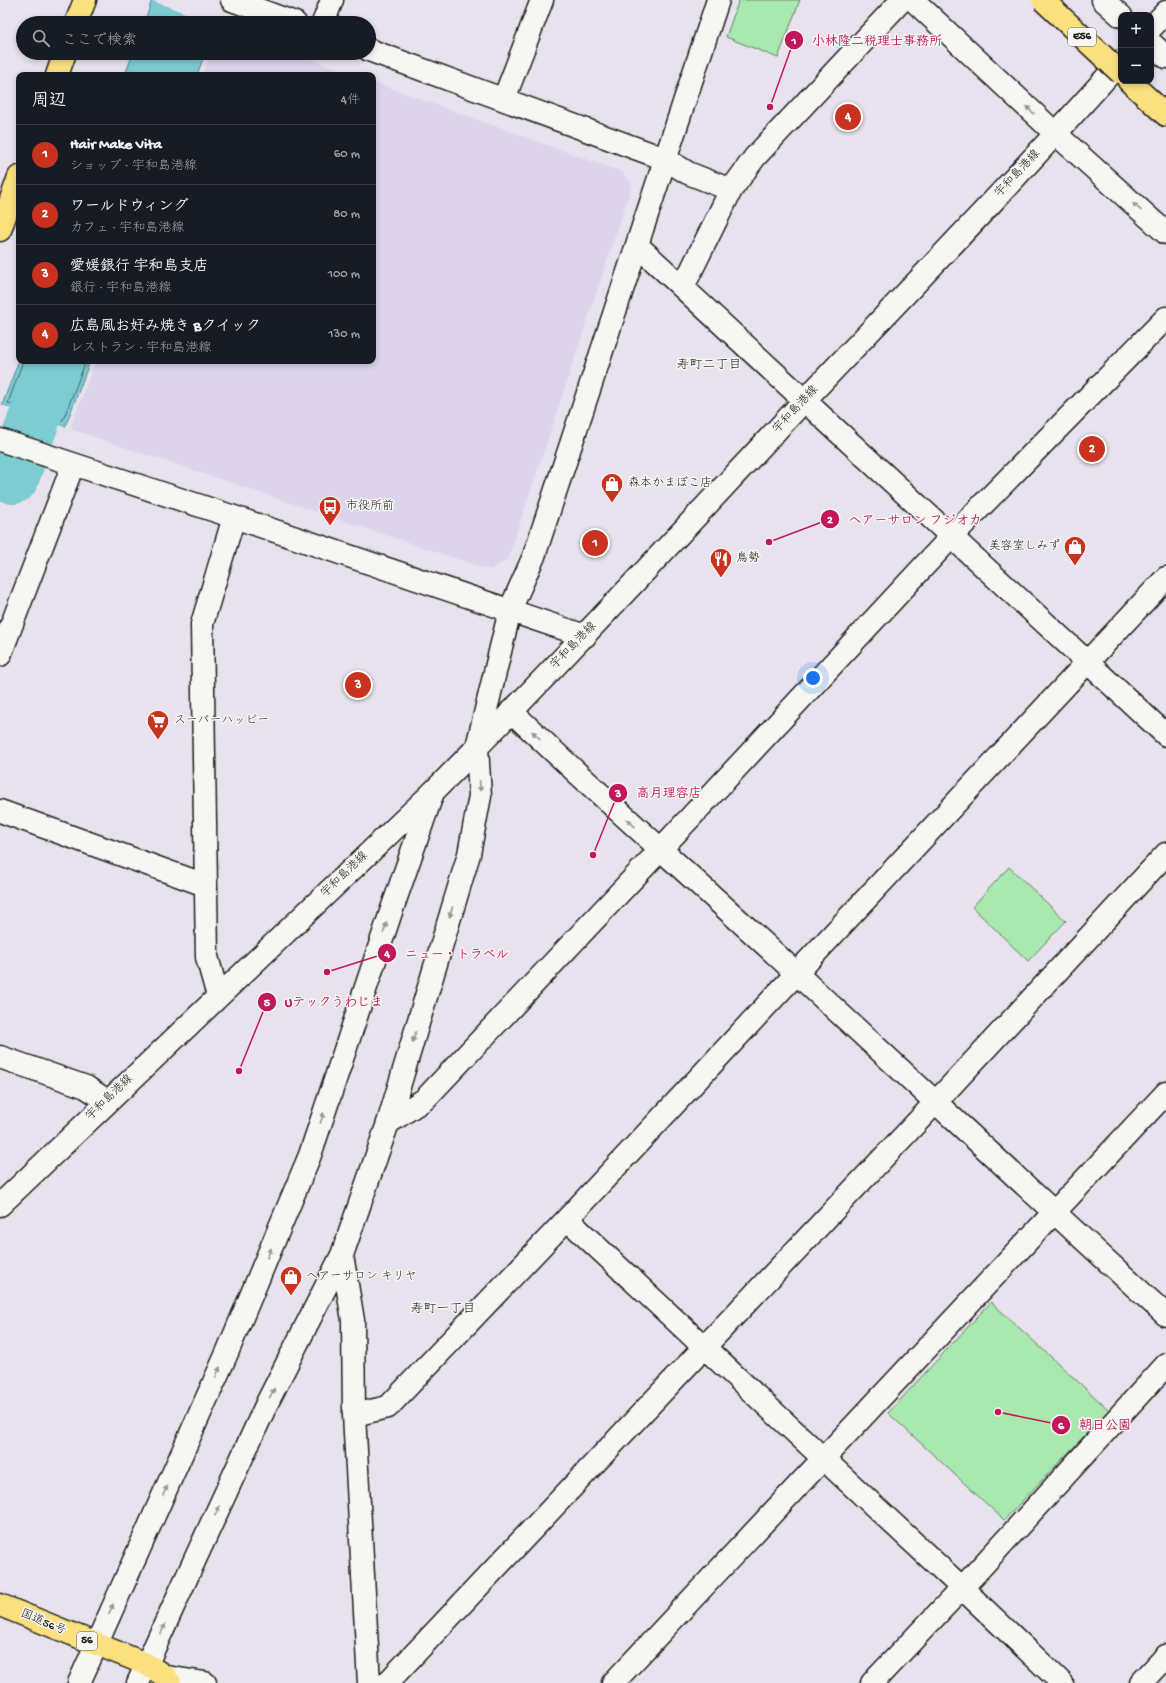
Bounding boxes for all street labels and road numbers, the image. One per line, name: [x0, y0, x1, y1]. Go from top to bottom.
road number: E56: [1068, 28, 1096, 46]
street label: 宇和島港線: [992, 147, 1044, 201]
street label: 宇和島港線: [770, 383, 822, 437]
street label: 宇和島港線: [547, 619, 600, 672]
street label: 宇和島港線: [318, 848, 371, 901]
street label: 宇和島港線: [83, 1071, 136, 1124]
street label: 国道56号: [18, 1606, 68, 1639]
road number: 56: [77, 1632, 97, 1650]

